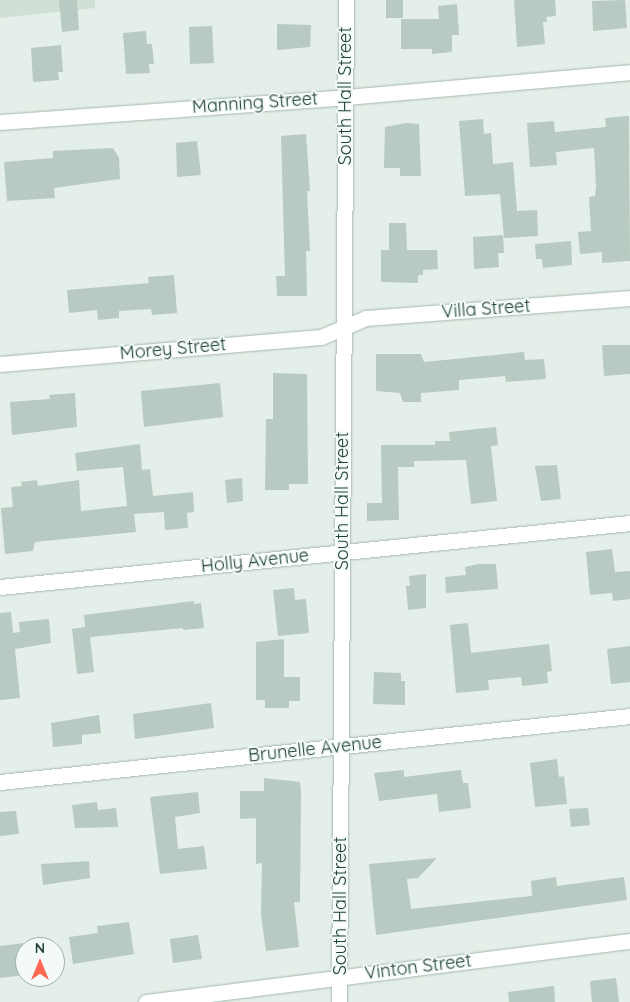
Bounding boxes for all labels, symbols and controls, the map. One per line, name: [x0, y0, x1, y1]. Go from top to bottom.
street label: South Hall Street: [334, 27, 356, 165]
street label: Manning Street: [191, 88, 319, 118]
street label: Villa Street: [441, 295, 531, 323]
street label: Morey Street: [119, 334, 227, 364]
street label: South Hall Street: [331, 432, 353, 570]
street label: Holly Avenue: [200, 545, 310, 577]
street label: Brunelle Avenue: [247, 731, 383, 767]
street label: South Hall Street: [329, 837, 351, 975]
north arrow: [15, 937, 65, 987]
text: N: [35, 939, 45, 957]
street label: Vinton Street: [363, 950, 473, 984]

